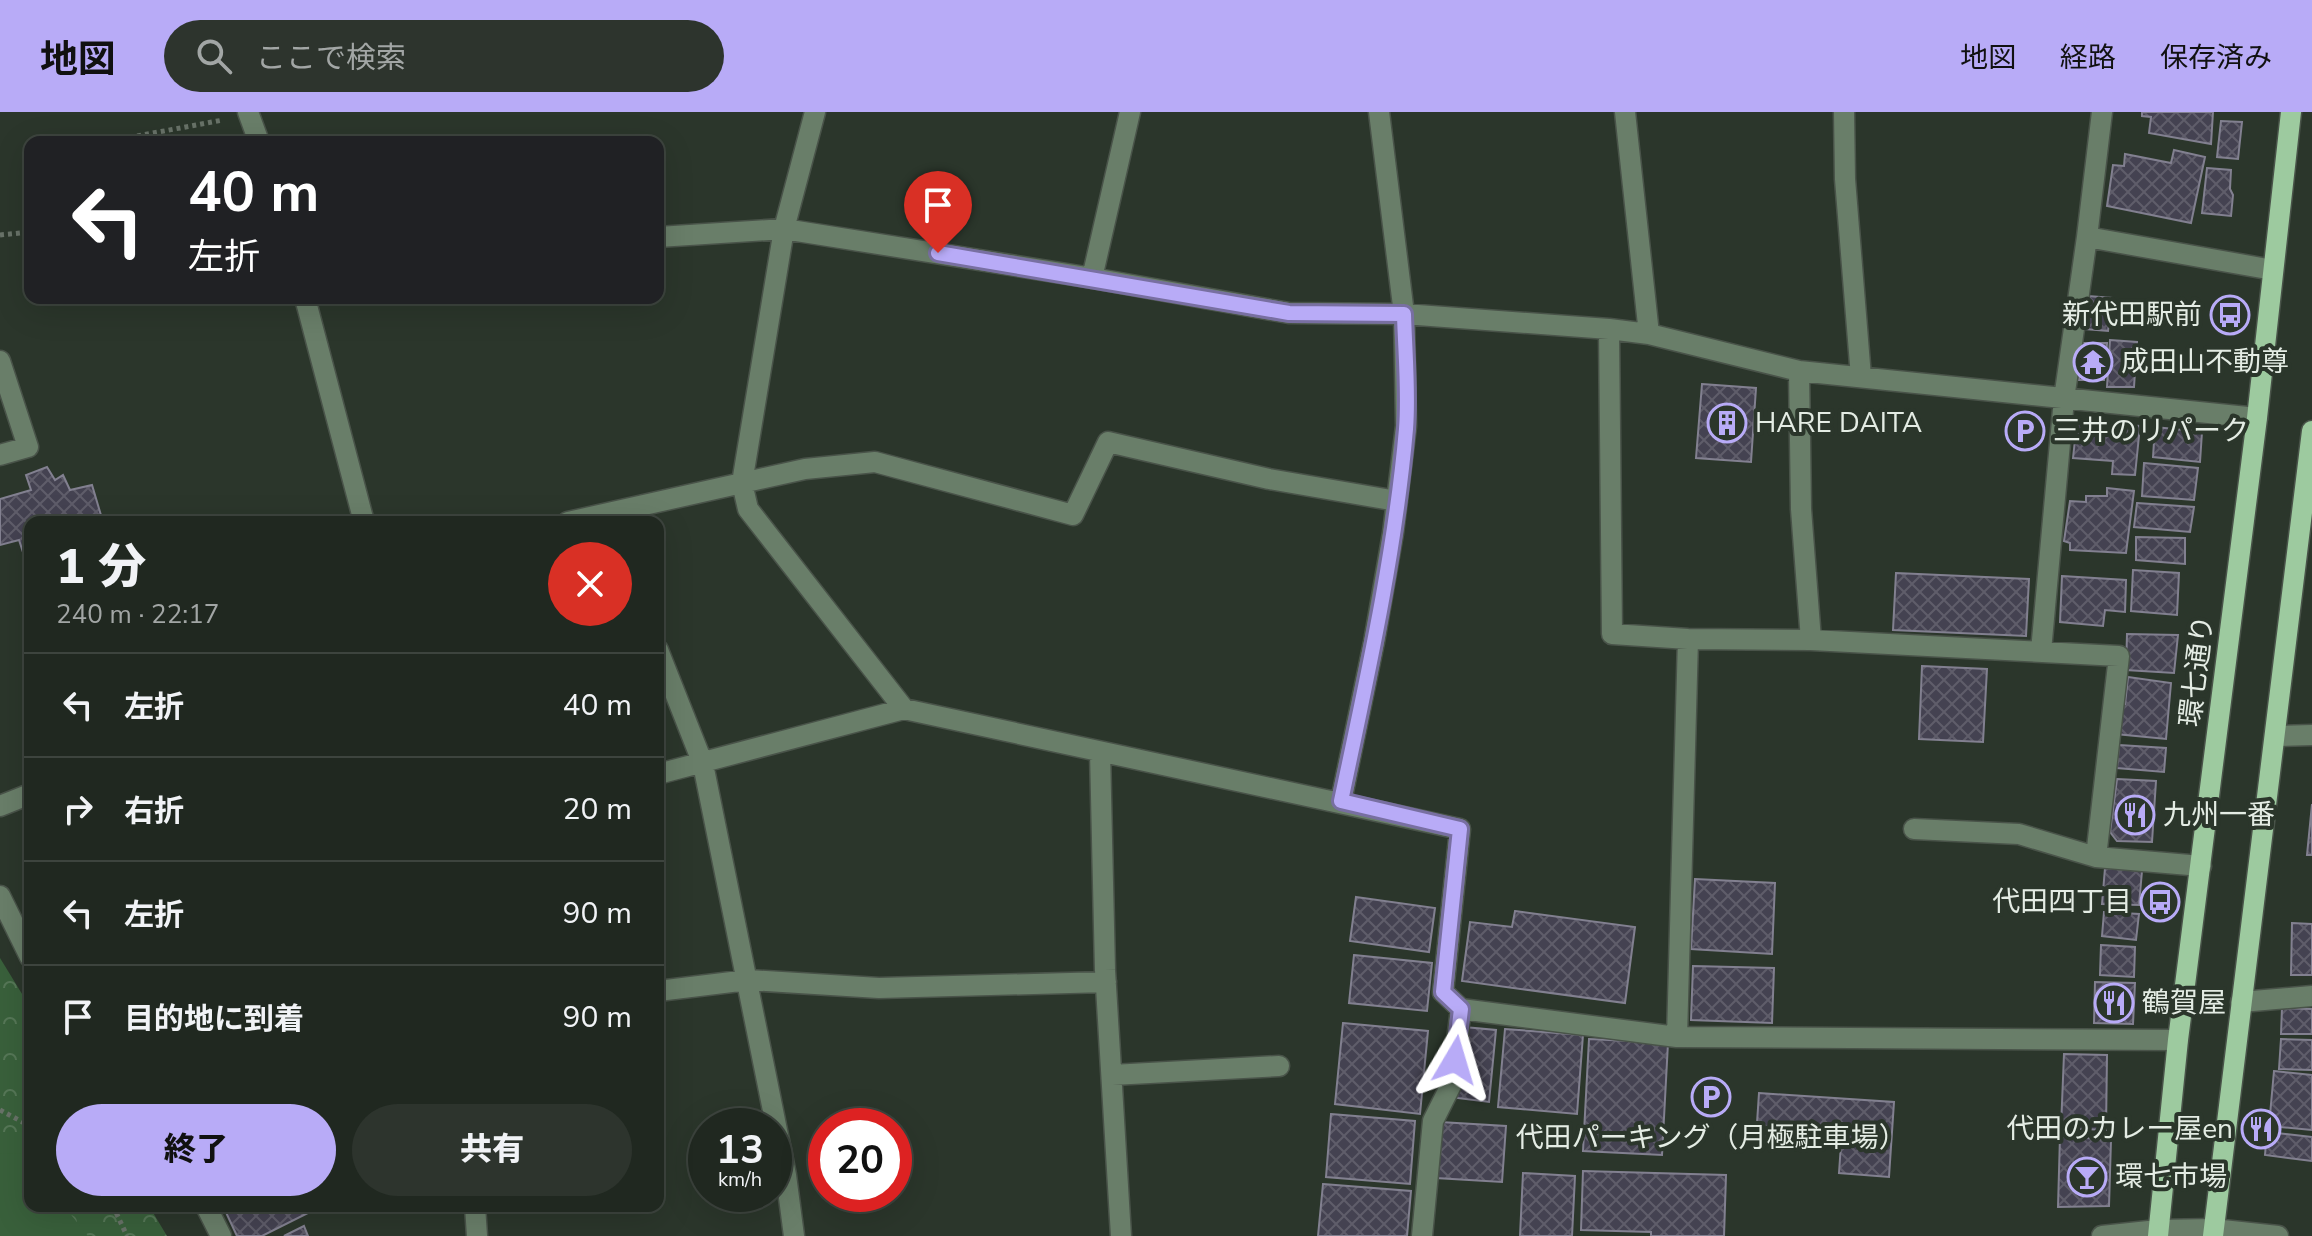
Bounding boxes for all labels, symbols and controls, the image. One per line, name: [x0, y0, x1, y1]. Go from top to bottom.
search box: [164, 20, 724, 92]
text: 地図: [40, 34, 116, 85]
icon: search: [192, 34, 236, 78]
text: ここで検索: [256, 38, 406, 79]
text: 地図: [1960, 39, 2016, 77]
text: 経路: [2060, 39, 2116, 77]
text: 保存済み: [2160, 39, 2272, 77]
text: 40 m: [188, 154, 319, 231]
icon: left: [56, 168, 160, 272]
pin: [904, 171, 972, 253]
icon: arrive: [916, 183, 960, 227]
text: 左折: [188, 233, 260, 282]
bus stop icon: 新代田駅前: [2209, 294, 2251, 336]
place label: 新代田駅前: [2062, 296, 2202, 334]
temple icon: 成田山不動尊: [2072, 341, 2114, 383]
place label: 成田山不動尊: [2121, 343, 2289, 381]
building icon: HARE DAITA: [1706, 402, 1748, 444]
place label: HARE DAITA: [1755, 404, 1922, 442]
parking icon: 三井のリパーク: [2004, 410, 2046, 452]
place label: 三井のリパーク: [2053, 412, 2249, 450]
text: 1 分: [56, 534, 146, 600]
button: close: [548, 542, 632, 626]
text: 240 m · 22:17: [56, 597, 219, 632]
street label: 環七通り: [2171, 613, 2223, 729]
icon: left: [56, 683, 100, 727]
text: 40 m: [563, 685, 632, 726]
text: 左折: [124, 687, 184, 728]
icon: right: [56, 787, 100, 831]
text: 20 m: [563, 789, 632, 830]
text: 右折: [124, 791, 184, 832]
restaurant icon: 九州一番: [2114, 794, 2156, 836]
place label: 九州一番: [2163, 796, 2275, 834]
bus stop icon: 代田四丁目: [2139, 881, 2181, 923]
place label: 代田四丁目: [1992, 883, 2132, 921]
icon: left: [56, 891, 100, 935]
text: 90 m: [563, 893, 632, 934]
text: 左折: [124, 895, 184, 936]
restaurant icon: 鶴賀屋: [2093, 982, 2135, 1024]
place label: 鶴賀屋: [2142, 984, 2226, 1022]
icon: arrive: [56, 995, 100, 1039]
text: 90 m: [563, 997, 632, 1038]
text: 目的地に到着: [124, 999, 304, 1040]
position arrow: [1413, 1018, 1497, 1102]
parking icon: 代田パーキング（月極駐車場）: [1690, 1076, 1732, 1118]
button: 終了: [56, 1104, 336, 1196]
button: 共有: [352, 1104, 632, 1196]
speed limit sign: 20: [808, 1108, 912, 1212]
restaurant icon: 代田のカレー屋en: [2240, 1108, 2282, 1150]
place label: 代田のカレー屋en: [2006, 1110, 2233, 1148]
place label: 代田パーキング（月極駐車場）: [1515, 1119, 1907, 1157]
text: 13: [716, 1123, 764, 1177]
bar icon: 環七市場: [2066, 1156, 2108, 1198]
place label: 環七市場: [2115, 1158, 2227, 1196]
text: km/h: [718, 1166, 762, 1193]

